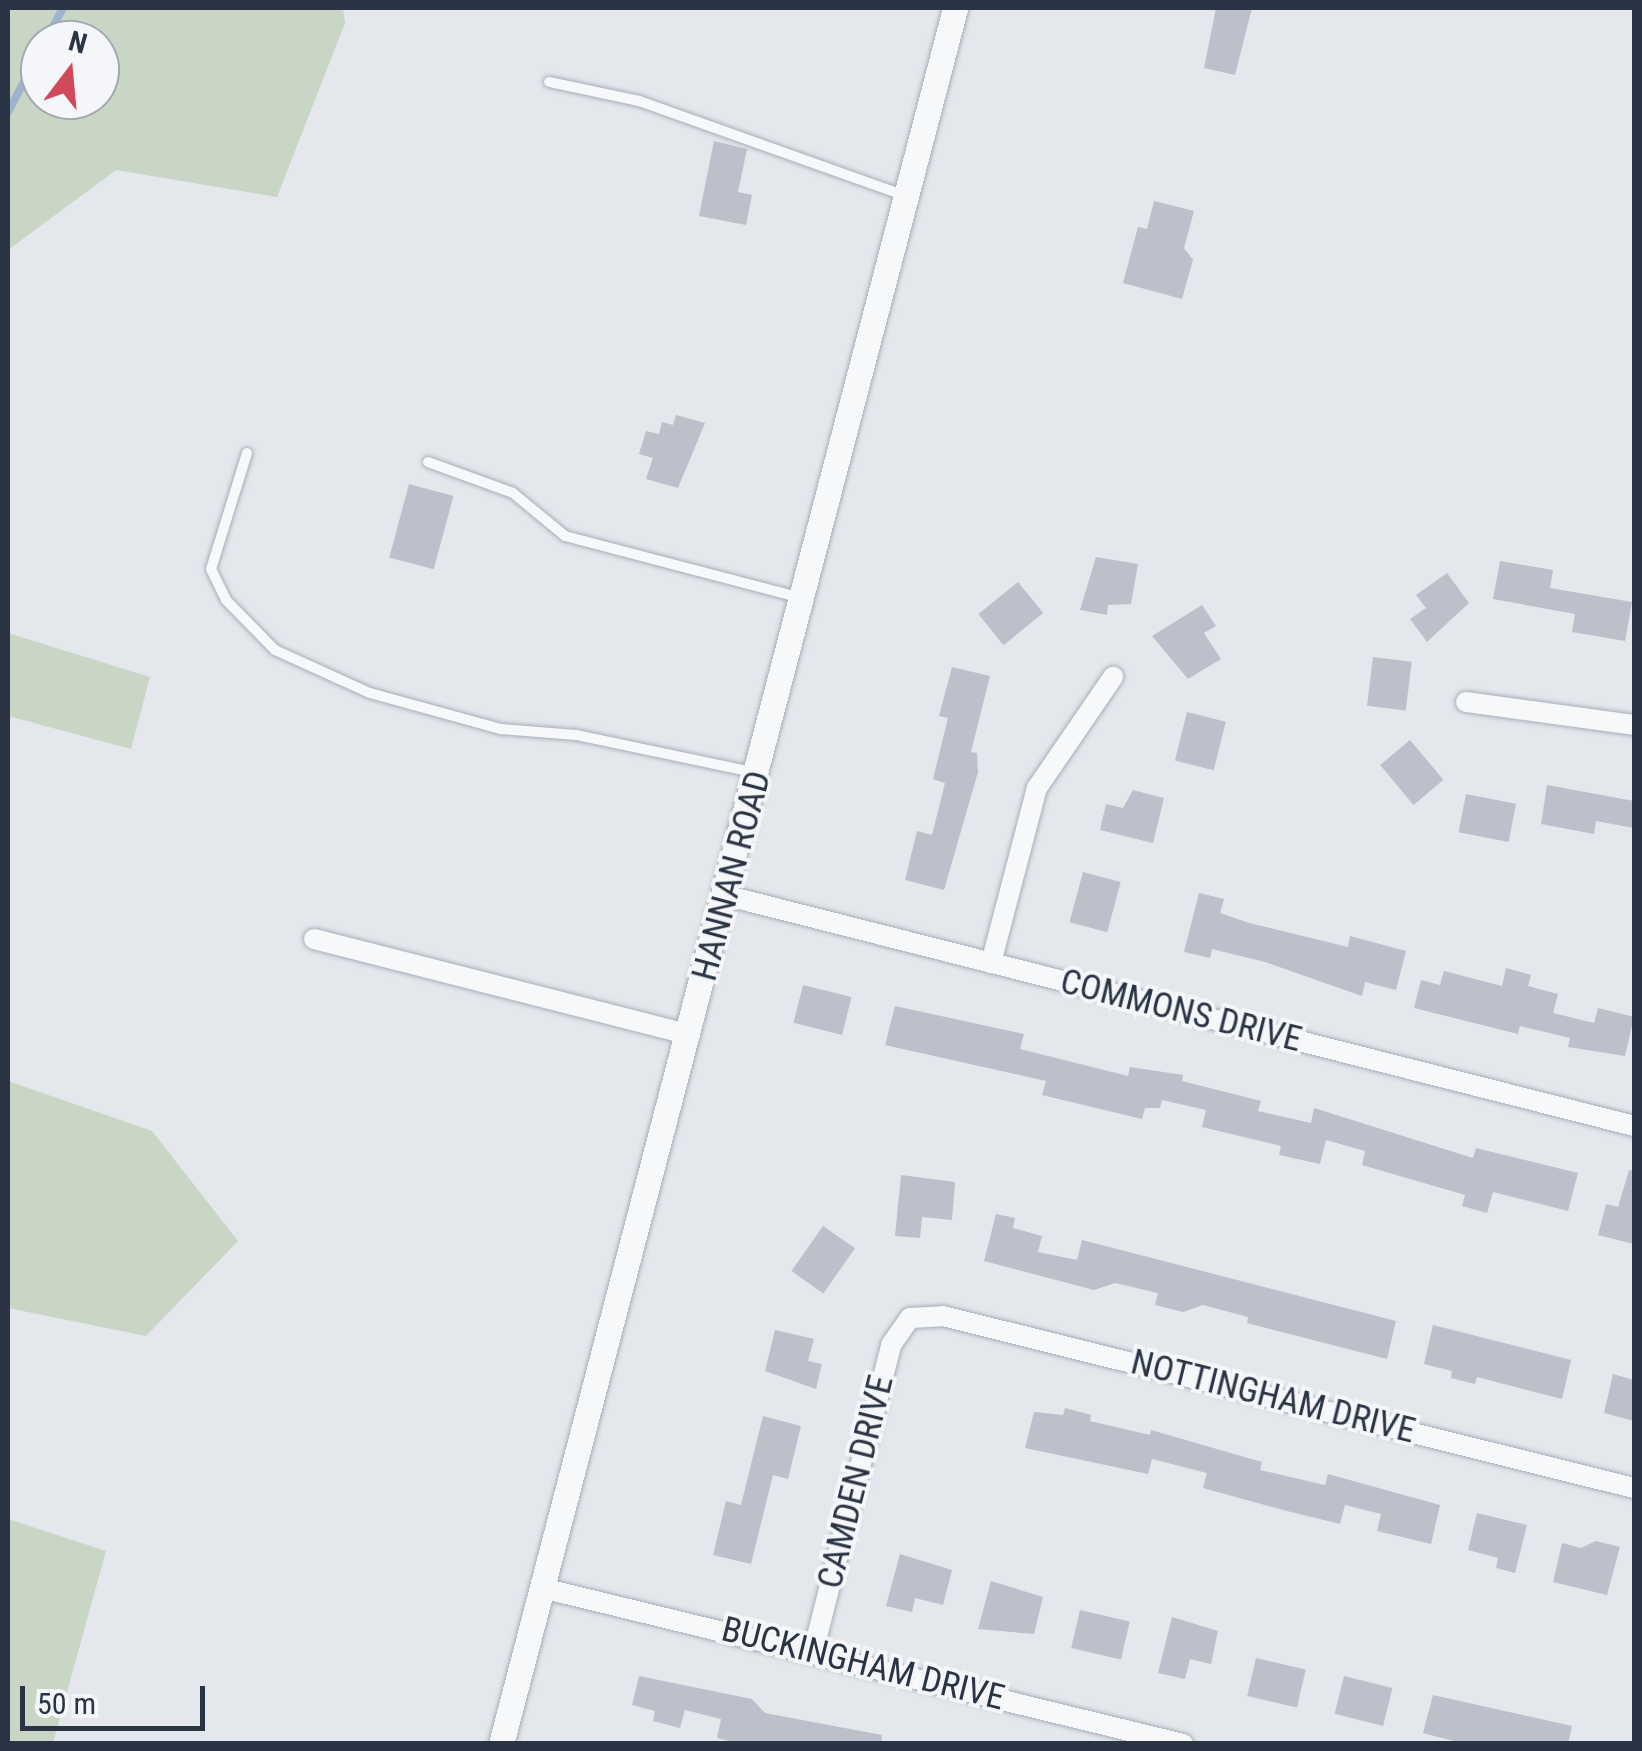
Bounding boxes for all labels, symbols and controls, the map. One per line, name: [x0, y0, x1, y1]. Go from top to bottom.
north arrow: [20, 20, 120, 120]
text: N: [65, 24, 91, 61]
street label: HANNAN ROAD: [684, 767, 780, 985]
street label: COMMONS DRIVE: [1056, 961, 1306, 1061]
street label: NOTTINGHAM DRIVE: [1127, 1341, 1419, 1453]
street label: CAMDEN DRIVE: [809, 1371, 903, 1593]
street label: BUCKINGHAM DRIVE: [717, 1609, 1009, 1719]
scale bar: [25, 1666, 210, 1728]
text: 50 m: [37, 1686, 96, 1721]

